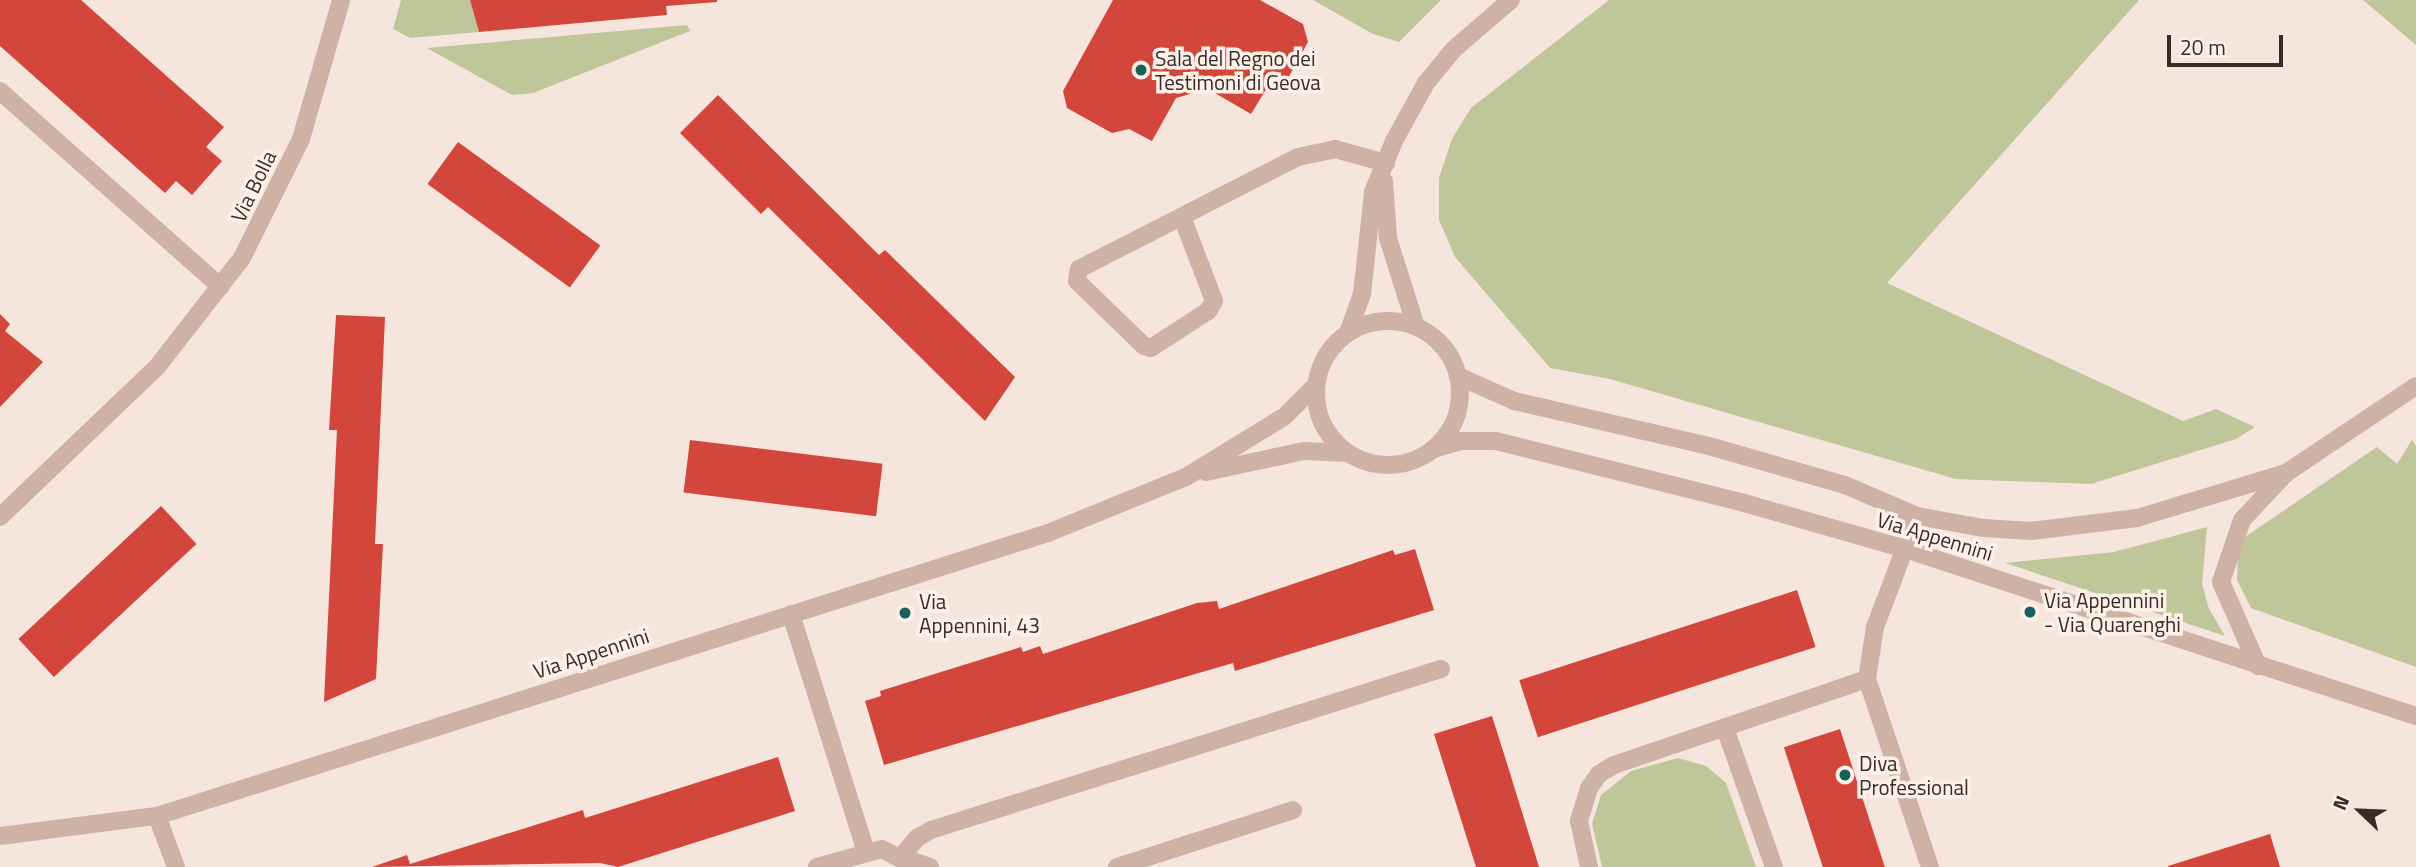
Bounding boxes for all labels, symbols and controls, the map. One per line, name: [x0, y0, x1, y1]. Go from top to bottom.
scale bar: [2171, 21, 2286, 65]
text: 20 m: [2180, 31, 2226, 63]
place label: Sala del Regno dei Testimoni di Geova: [1155, 45, 1321, 95]
marker: Sala del Regno dei Testimoni di Geova: [1133, 62, 1149, 78]
street label: Via Bolla: [225, 146, 281, 226]
street label: Via Appennini: [1874, 506, 1996, 566]
place label: Via Appennini - Via Quarenghi: [2044, 587, 2181, 637]
place label: Via Appennini, 43: [919, 588, 1040, 638]
marker: Via Appennini - Via Quarenghi: [2022, 604, 2038, 620]
marker: Via Appennini, 43: [897, 605, 913, 621]
street label: Via Appennini: [530, 622, 652, 684]
place label: Diva Professional: [1859, 750, 1969, 800]
marker: Diva Professional: [1837, 767, 1853, 783]
north arrow: [2325, 776, 2395, 846]
text: N: [2324, 791, 2356, 814]

